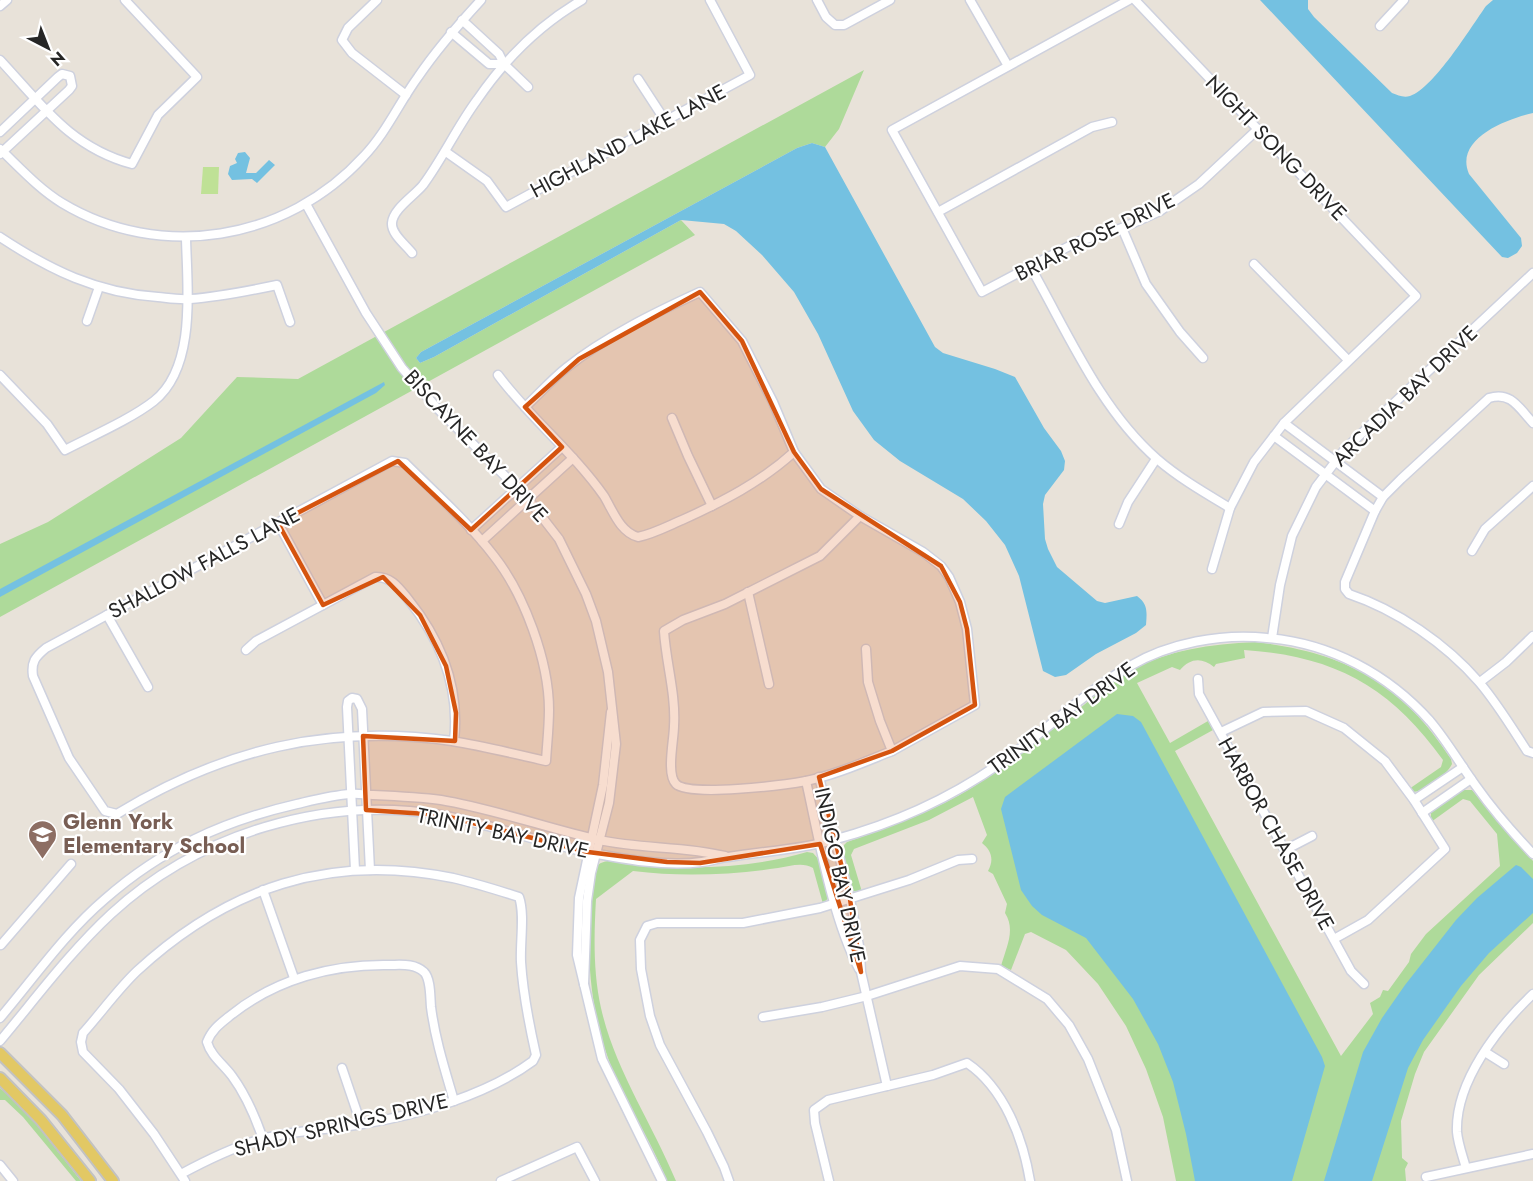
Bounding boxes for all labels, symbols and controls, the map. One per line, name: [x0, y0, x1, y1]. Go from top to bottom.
north arrow: [18, 18, 78, 78]
text: N: [45, 46, 70, 72]
street label: NIGHT SONG DRIVE: [1198, 68, 1354, 228]
street label: HIGHLAND LAKE LANE: [525, 77, 731, 205]
street label: BRIAR ROSE DRIVE: [1010, 185, 1180, 289]
street label: ARCADIA BAY DRIVE: [1326, 319, 1484, 473]
street label: BISCAYNE BAY DRIVE: [397, 363, 555, 529]
street label: SHALLOW FALLS LANE: [103, 500, 305, 626]
street label: TRINITY BAY DRIVE: [982, 654, 1142, 782]
street label: HARBOR CHASE DRIVE: [1210, 732, 1342, 936]
street label: INDIGO BAY DRIVE: [807, 785, 873, 965]
street label: TRINITY BAY DRIVE: [414, 800, 592, 866]
place label: Glenn York Elementary School: [63, 807, 245, 861]
school or university icon: Glenn York Elementary School: [26, 818, 58, 860]
street label: SHADY SPRINGS DRIVE: [231, 1086, 451, 1164]

